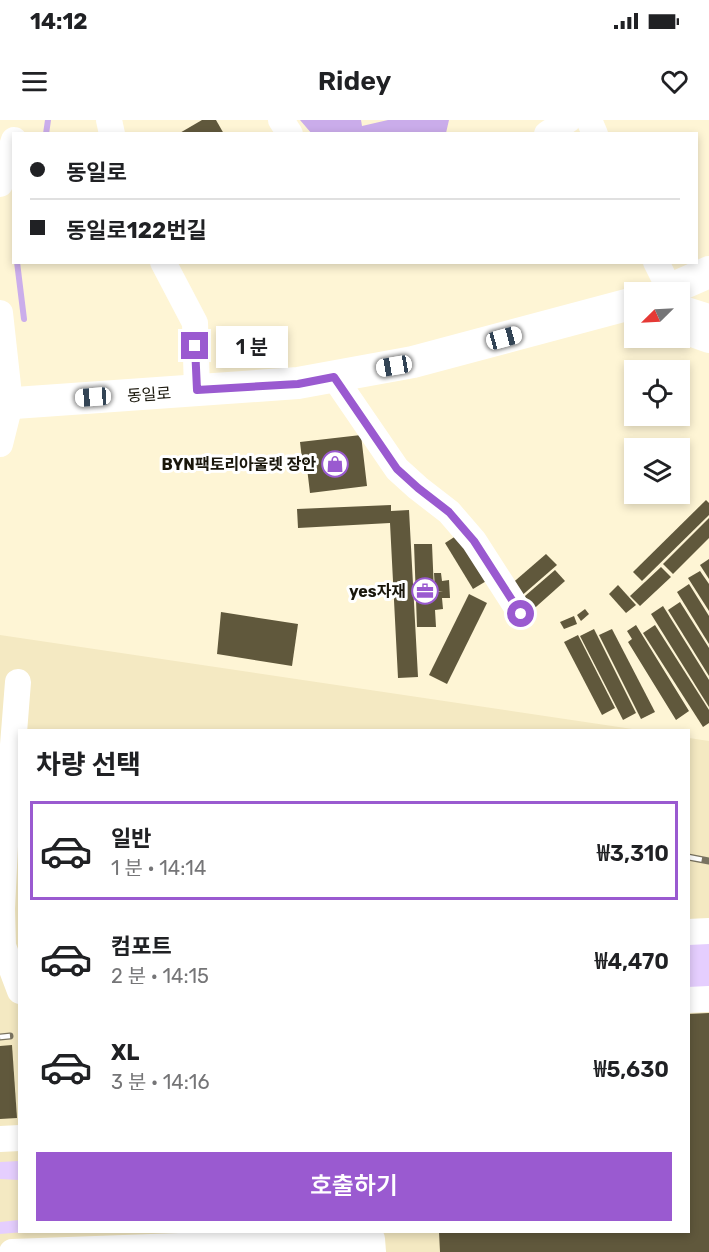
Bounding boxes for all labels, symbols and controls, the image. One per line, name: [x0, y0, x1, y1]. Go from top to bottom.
text: 14:12: [30, 8, 88, 35]
icon: menu: [18, 65, 51, 98]
text: Ridey: [318, 65, 391, 97]
icon: heart: [658, 65, 691, 98]
text: 동일로: [66, 159, 127, 186]
text: 동일로122번길: [66, 217, 207, 244]
north arrow: [624, 282, 690, 348]
map controls: [624, 282, 690, 504]
callout: 1 분: [216, 325, 288, 367]
car: [484, 325, 524, 351]
route end: [181, 332, 208, 359]
text: 1 분: [236, 335, 268, 359]
car: [375, 354, 413, 378]
button: locate: [624, 360, 690, 426]
street label: 동일로: [126, 383, 172, 406]
car: [74, 387, 112, 407]
button: layers: [624, 438, 690, 504]
shop icon: BYN팩토리아울렛 장안: [320, 449, 350, 479]
place label: BYN팩토리아울렛 장안: [162, 455, 316, 474]
office icon: yes자재: [410, 576, 440, 606]
place label: yes자재: [349, 582, 406, 601]
route start: [507, 600, 534, 627]
text: 차량 선택: [36, 749, 141, 781]
icon: car: [39, 824, 93, 878]
text: 일반: [111, 825, 151, 852]
text: ₩3,310: [597, 840, 669, 867]
text: 1 분 · 14:14: [111, 856, 206, 880]
icon: car: [39, 932, 93, 986]
text: 컴포트: [111, 933, 172, 960]
text: ₩4,470: [595, 948, 669, 975]
text: 2 분 · 14:15: [111, 964, 209, 988]
text: XL: [111, 1039, 139, 1066]
icon: car: [39, 1040, 93, 1094]
text: ₩5,630: [594, 1056, 669, 1083]
text: 3 분 · 14:16: [111, 1070, 209, 1094]
button: 호출하기: [36, 1152, 672, 1221]

